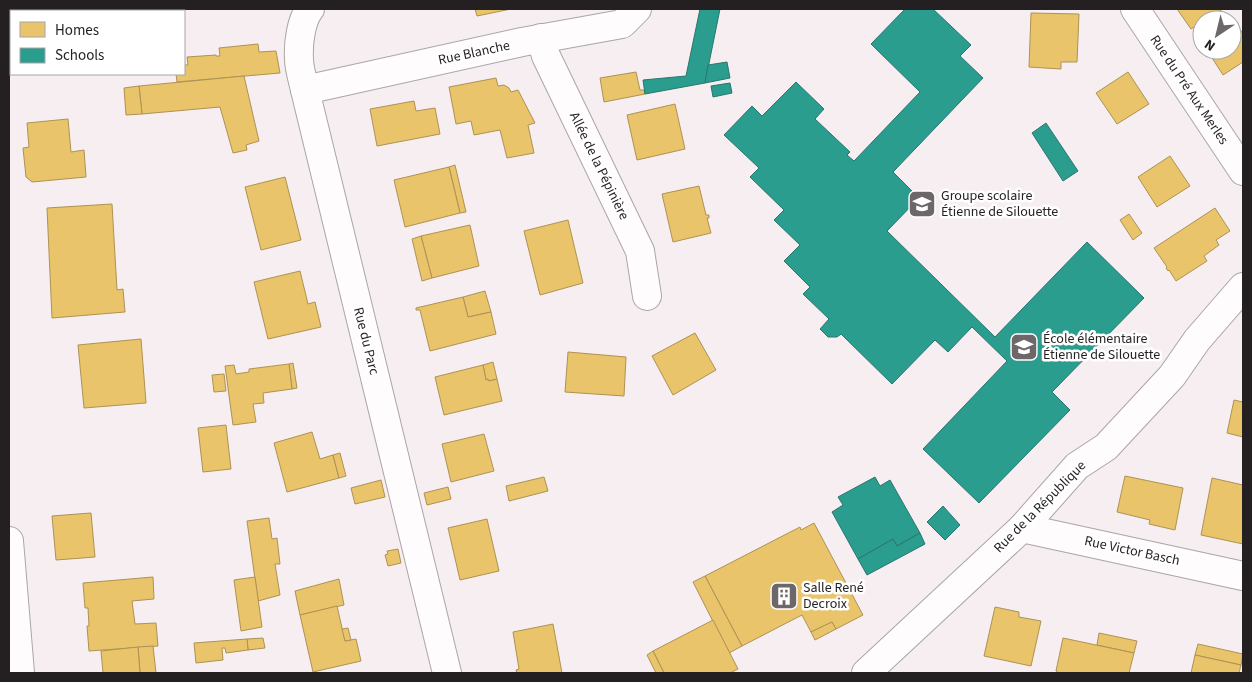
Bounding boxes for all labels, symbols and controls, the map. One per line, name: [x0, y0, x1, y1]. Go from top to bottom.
legend: [10, 10, 185, 75]
north arrow: [1192, 10, 1242, 60]
text: Homes: [55, 20, 99, 41]
street label: Rue du Pré Aux Merles: [1145, 31, 1233, 149]
text: N: [1201, 34, 1220, 56]
street label: Rue Blanche: [436, 36, 512, 70]
text: Schools: [55, 45, 104, 66]
street label: Allée de la Pépinière: [564, 109, 634, 223]
place label: Groupe scolaire Étienne de Silouette: [941, 186, 1058, 222]
school or university icon: Groupe scolaire Étienne de Silouette: [907, 189, 937, 219]
street label: Rue du Parc: [348, 305, 384, 377]
place label: École élémentaire Étienne de Silouette: [1043, 329, 1160, 365]
school or university icon: École élémentaire Étienne de Silouette: [1009, 332, 1039, 362]
street label: Rue de la République: [989, 456, 1091, 558]
street label: Rue Victor Basch: [1082, 531, 1182, 571]
place label: Salle René Decroix: [803, 578, 864, 614]
building icon: Salle René Decroix: [769, 581, 799, 611]

